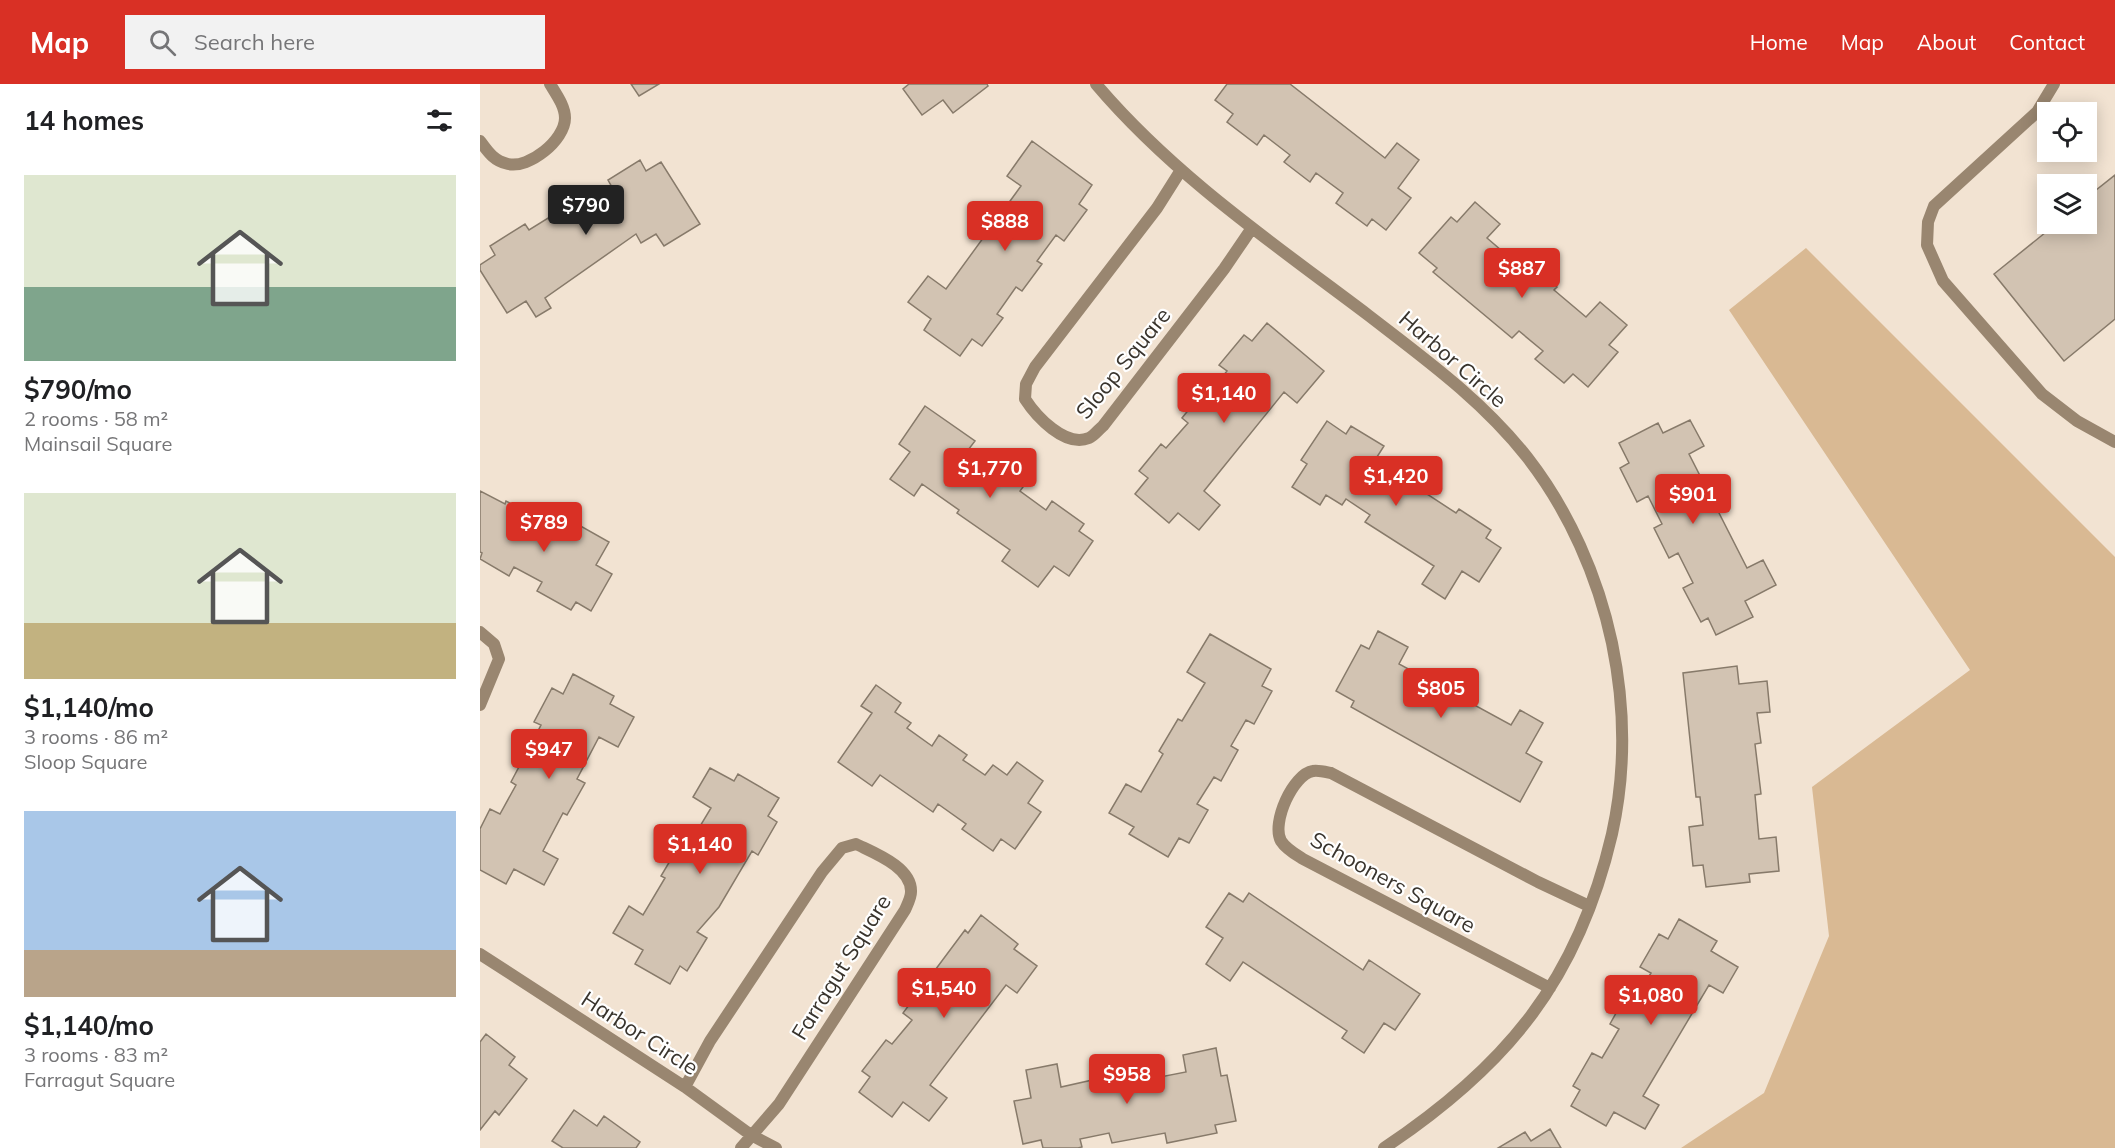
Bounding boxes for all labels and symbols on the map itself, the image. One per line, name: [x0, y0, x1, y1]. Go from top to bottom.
pin: $790: [550, 185, 622, 236]
pin: $888: [969, 201, 1041, 252]
pin: $887: [1486, 248, 1558, 299]
street label: Sloop Square: [1069, 301, 1177, 425]
street label: Harbor Circle: [1393, 305, 1513, 413]
pin: $1,140: [1175, 373, 1273, 424]
pin: $1,770: [941, 448, 1039, 499]
pin: $1,420: [1347, 456, 1445, 507]
pin: $901: [1657, 474, 1729, 525]
pin: $789: [508, 502, 580, 553]
pin: $805: [1405, 668, 1477, 719]
pin: $947: [513, 729, 585, 780]
pin: $1,140: [651, 824, 749, 875]
street label: Schooners Square: [1305, 825, 1481, 939]
street label: Farragut Square: [785, 889, 897, 1045]
pin: $1,540: [895, 968, 993, 1019]
pin: $1,080: [1602, 975, 1700, 1026]
street label: Harbor Circle: [576, 985, 704, 1081]
pin: $958: [1091, 1054, 1163, 1105]

